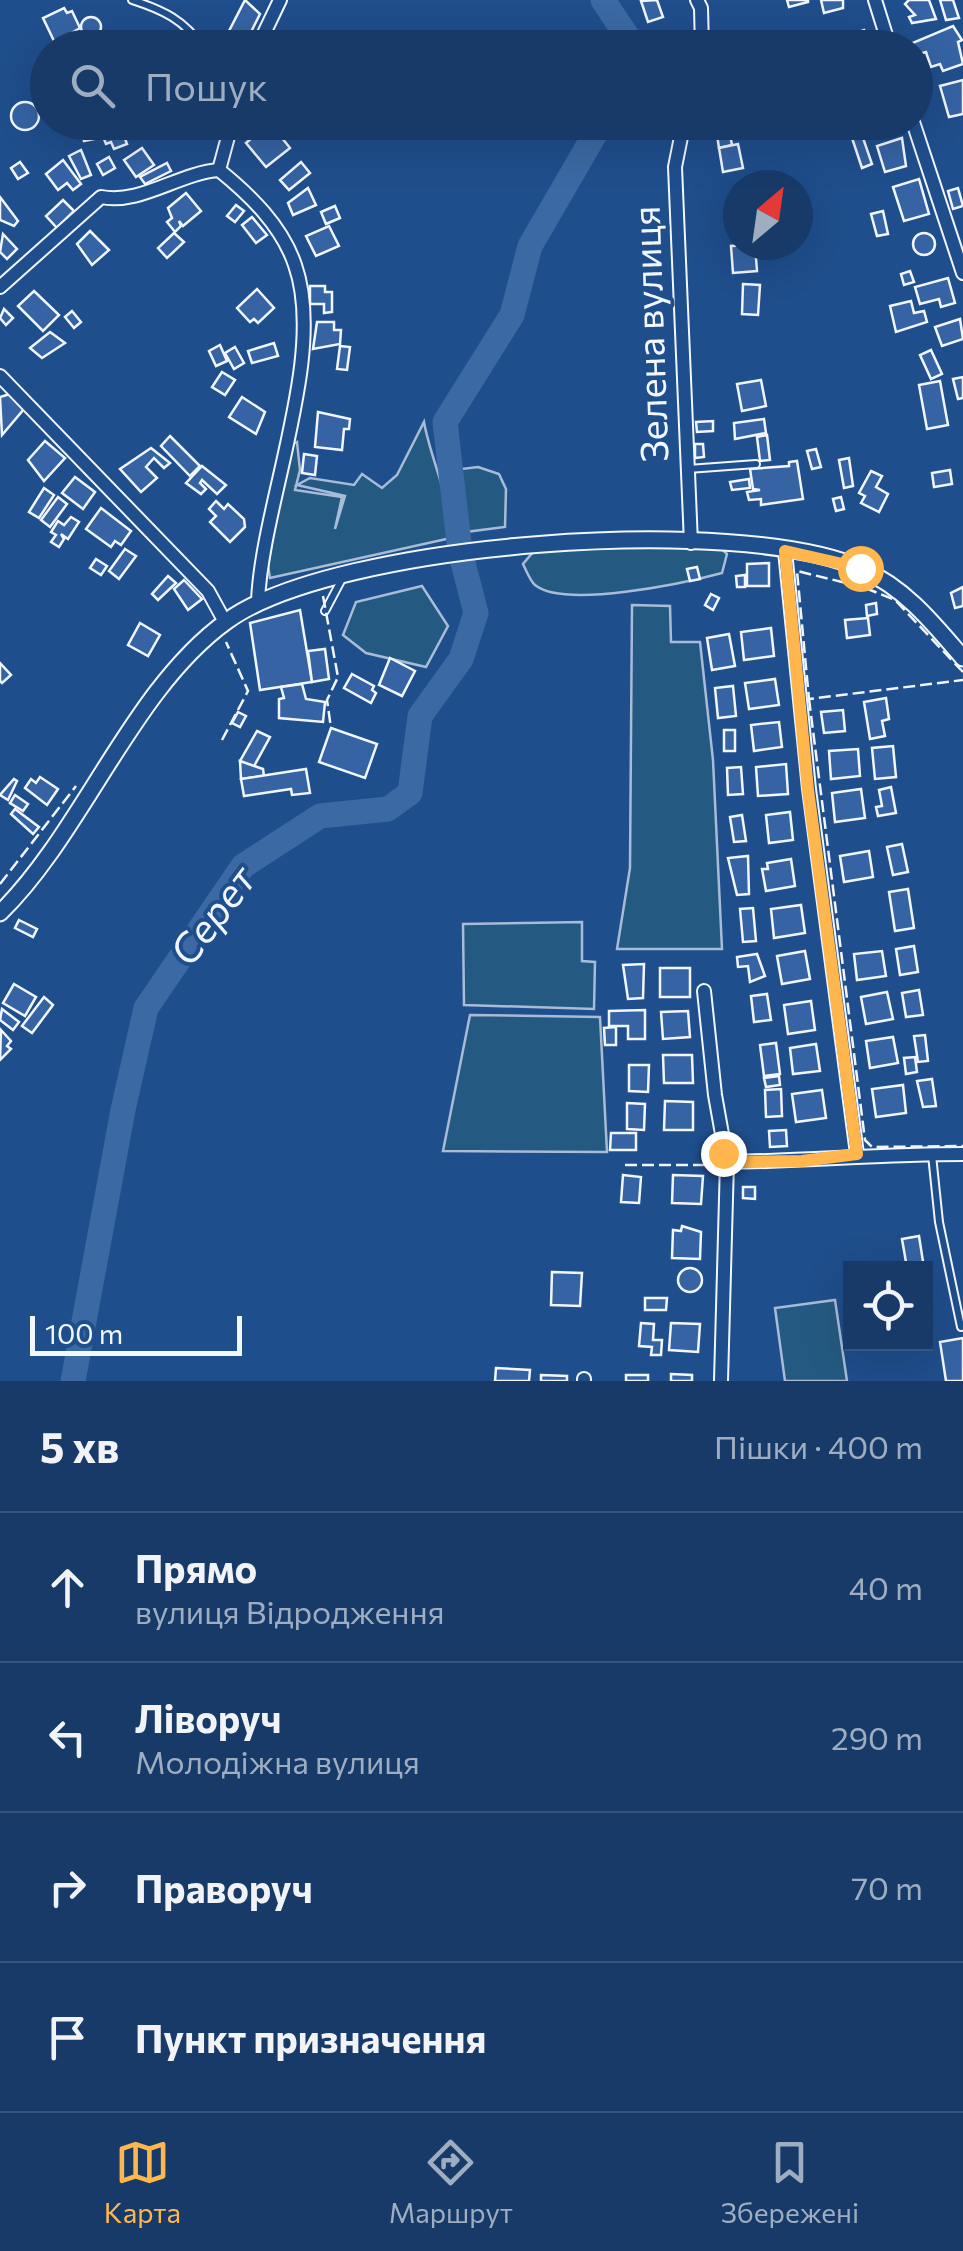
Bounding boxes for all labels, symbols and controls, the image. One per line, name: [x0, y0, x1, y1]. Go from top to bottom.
search box: [30, 30, 933, 140]
icon: search: [65, 58, 120, 113]
text: Пошук: [145, 62, 268, 109]
north arrow: [723, 170, 813, 260]
street label: Зелена вулиця: [621, 205, 676, 463]
route start: [838, 546, 884, 592]
water label: Серет: [158, 853, 266, 974]
route end: [701, 1131, 747, 1177]
map controls: [843, 1261, 933, 1351]
button: locate: [843, 1261, 933, 1351]
scale bar: [30, 1311, 242, 1356]
text: 100 m: [45, 1316, 123, 1350]
text: 5 хв: [40, 1420, 119, 1472]
text: Пішки · 400 m: [714, 1426, 923, 1466]
text: Прямо: [135, 1544, 257, 1591]
icon: ahead: [40, 1560, 95, 1615]
text: 40 m: [849, 1567, 923, 1607]
text: вулиця Відродження: [135, 1591, 445, 1631]
text: Ліворуч: [135, 1694, 282, 1741]
icon: left: [40, 1710, 95, 1765]
text: 290 m: [831, 1717, 923, 1757]
text: Молодіжна вулиця: [135, 1741, 420, 1781]
icon: right: [40, 1860, 95, 1915]
text: Праворуч: [135, 1864, 313, 1911]
text: 70 m: [851, 1867, 923, 1907]
icon: arrive: [40, 2010, 95, 2065]
text: Пункт призначення: [135, 2014, 486, 2061]
tab: Карта: [104, 2135, 181, 2229]
tab: Маршрут: [389, 2135, 513, 2229]
tab: Збережені: [721, 2135, 859, 2229]

